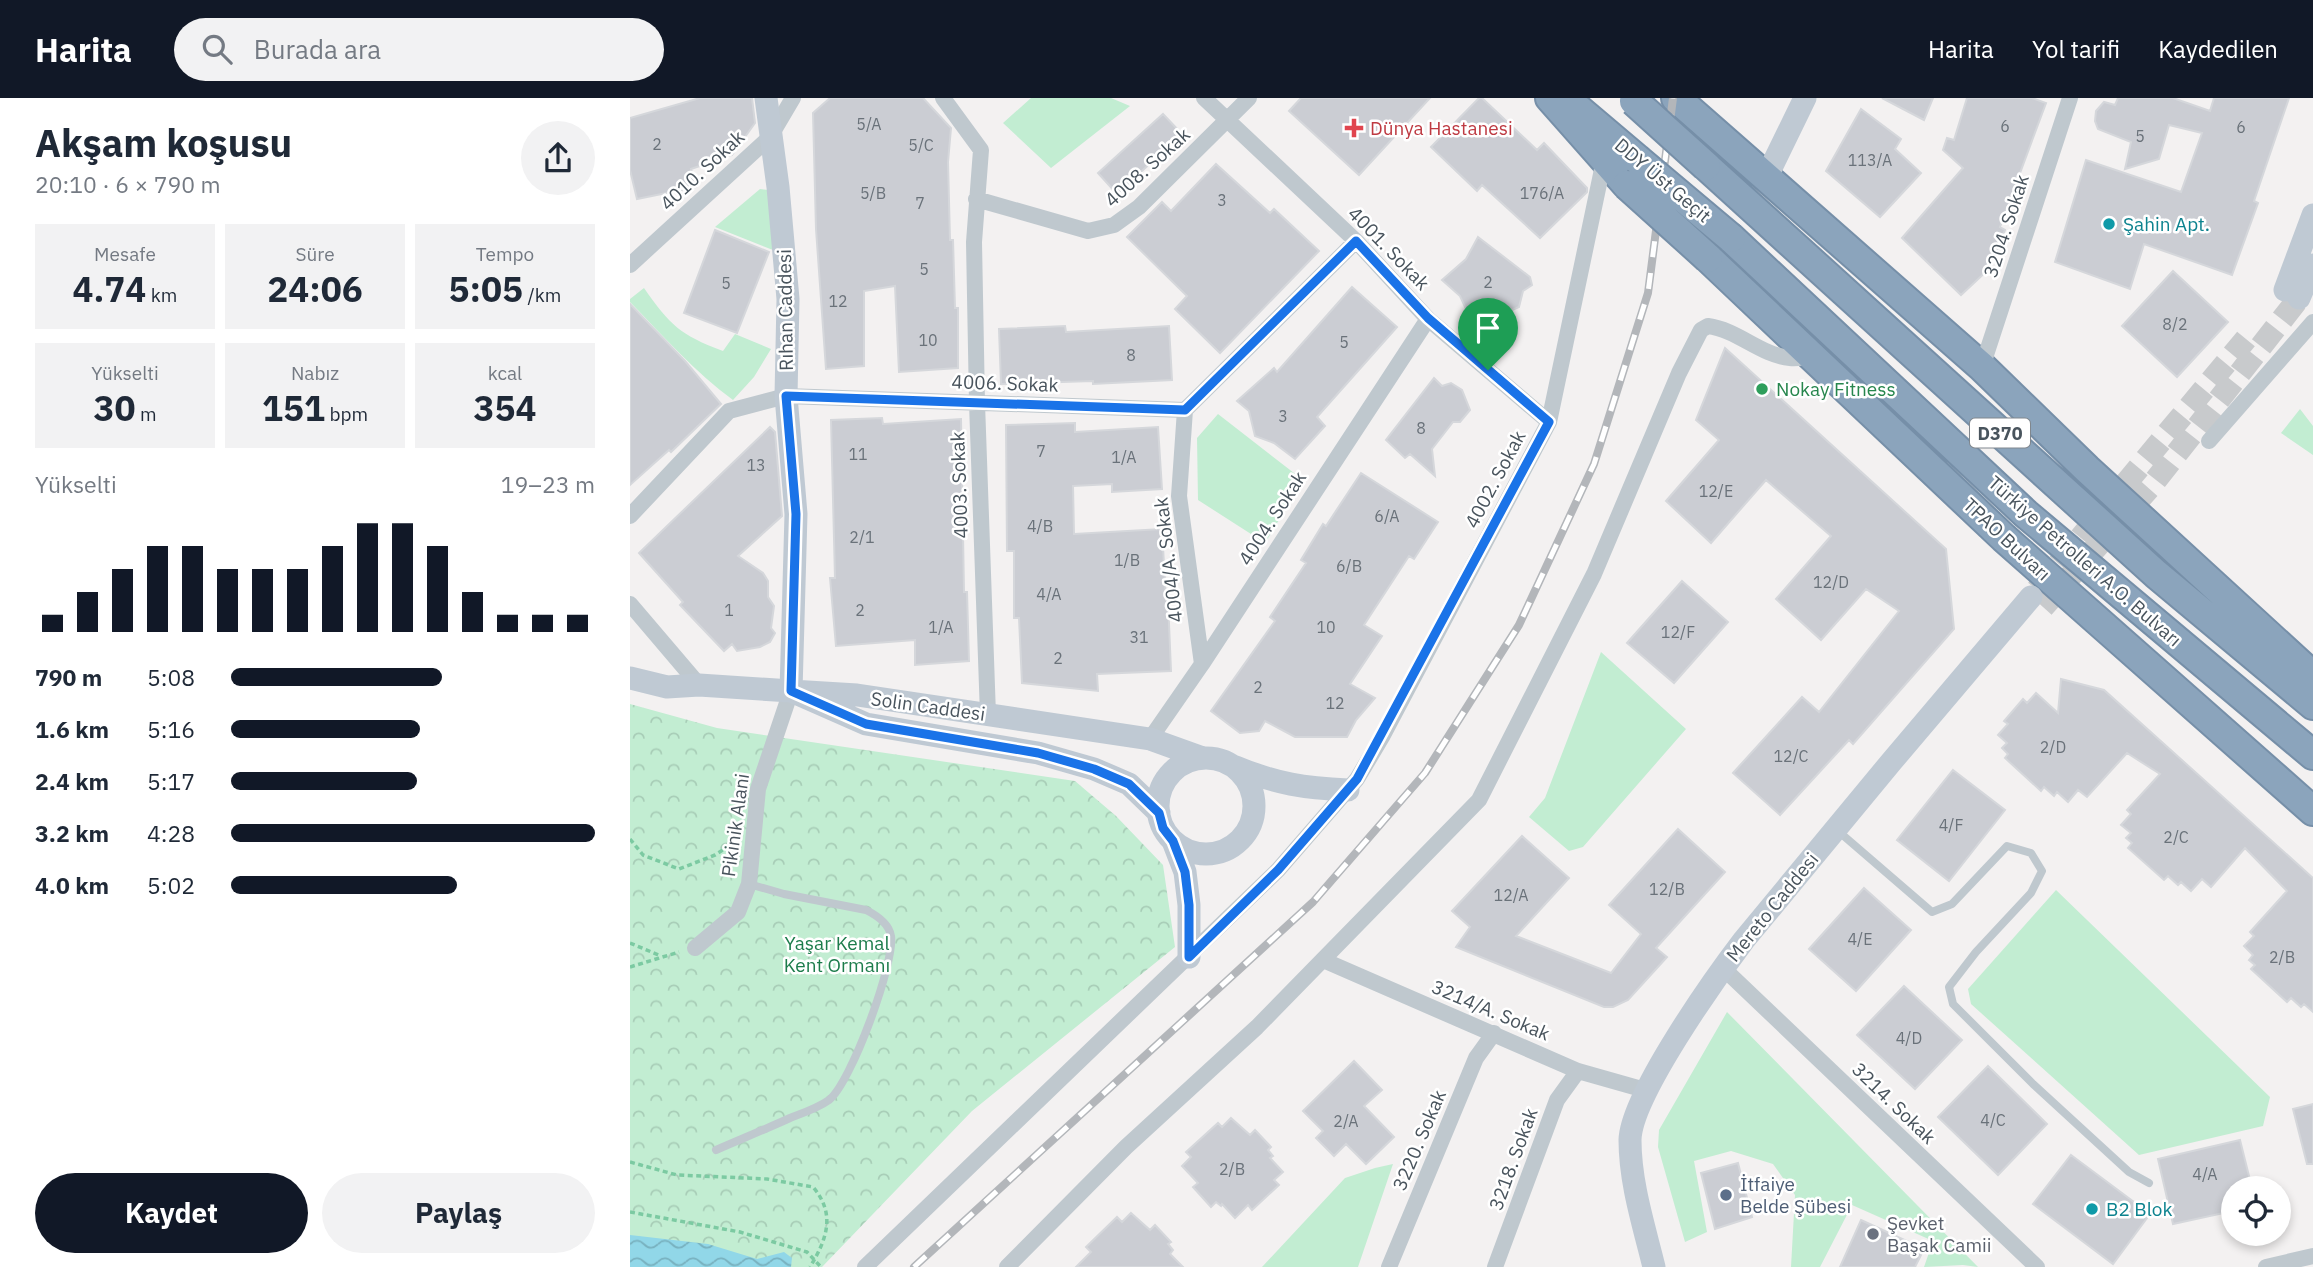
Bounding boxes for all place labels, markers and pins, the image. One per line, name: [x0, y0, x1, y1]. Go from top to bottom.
place label: Dünya Hastanesi: [1370, 116, 1513, 140]
marker: Dünya Hastanesi: [1344, 118, 1364, 138]
place label: Şahin Apt.: [2123, 212, 2210, 236]
marker: Şahin Apt.: [2101, 216, 2117, 232]
pin: [1458, 298, 1518, 370]
place label: Nokay Fitness: [1776, 377, 1896, 401]
marker: Nokay Fitness: [1754, 381, 1770, 397]
place label: İtfaiye Belde Şübesi: [1740, 1172, 1851, 1218]
marker: İtfaiye Belde Şübesi: [1718, 1187, 1734, 1203]
place label: B2 Blok: [2106, 1197, 2173, 1221]
marker: B2 Blok: [2084, 1201, 2100, 1217]
place label: Şevket Başak Camii: [1887, 1211, 1991, 1257]
marker: Şevket Başak Camii: [1865, 1226, 1881, 1242]

